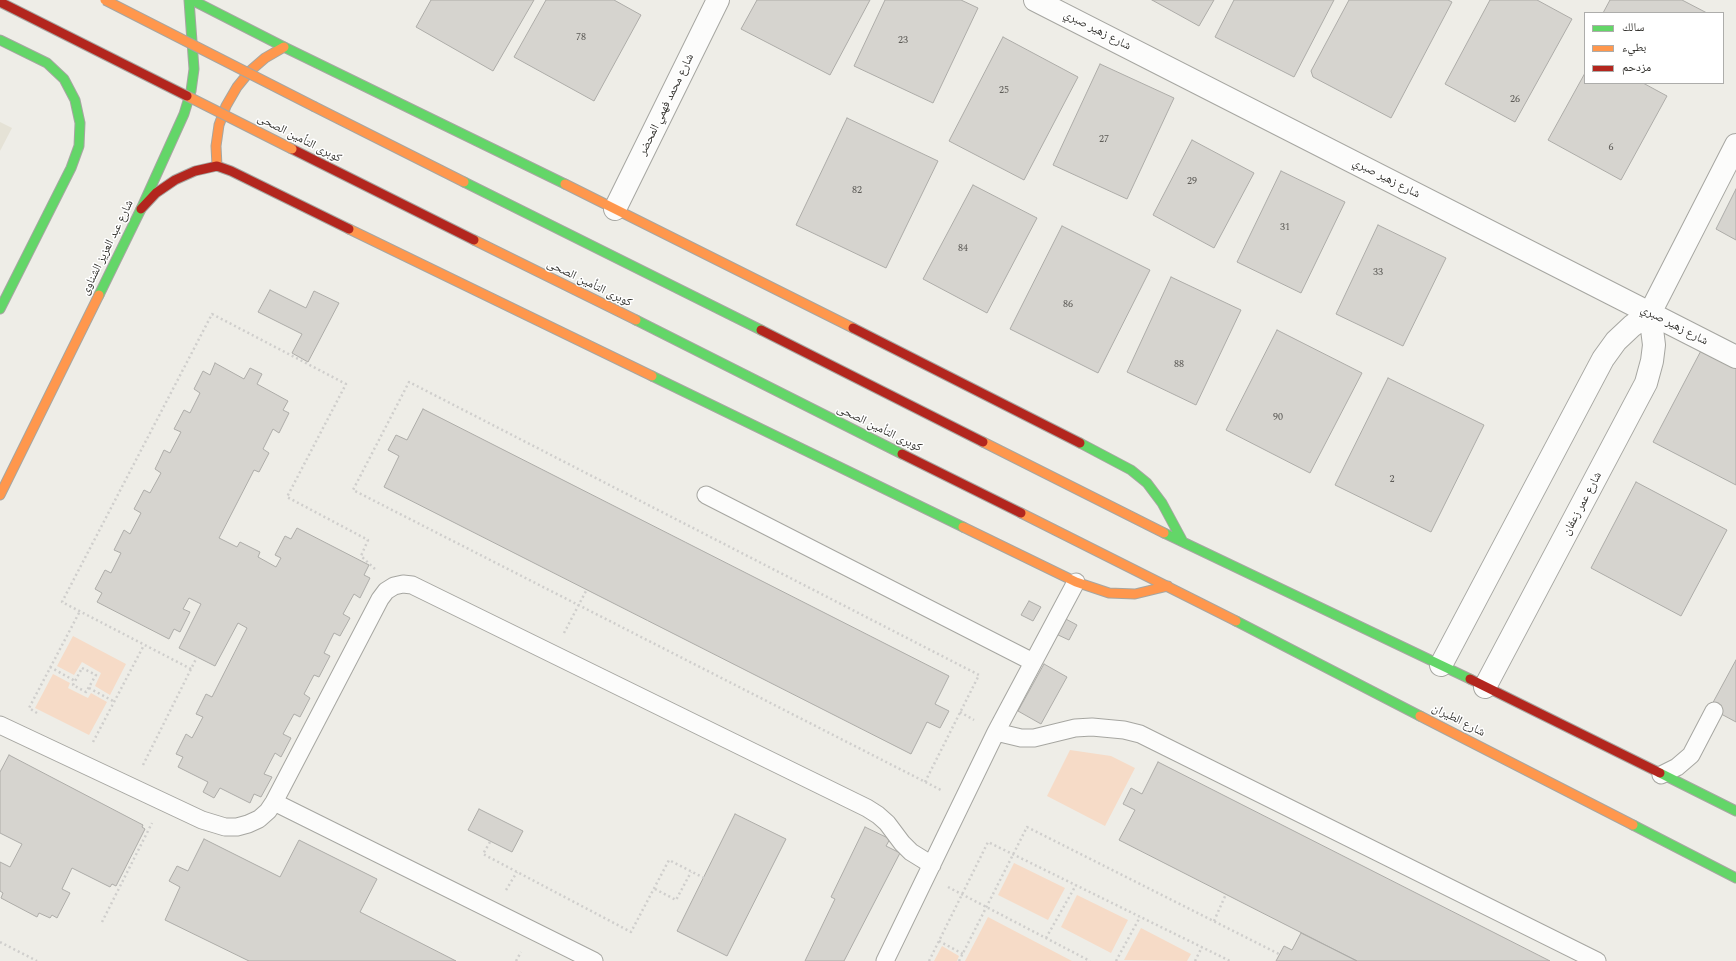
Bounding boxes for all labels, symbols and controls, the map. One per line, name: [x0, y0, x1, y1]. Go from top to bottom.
street label: شارع زهير صبري: [1061, 8, 1133, 54]
legend: [1584, 12, 1724, 84]
text: سالك: [1622, 18, 1644, 37]
house number: 78: [576, 32, 586, 44]
house number: 23: [898, 35, 908, 47]
text: بطيء: [1622, 38, 1646, 57]
street label: شارع محمد فهمي المحضر: [636, 52, 698, 158]
text: مزدحم: [1622, 58, 1651, 77]
house number: 25: [999, 85, 1009, 97]
house number: 26: [1510, 94, 1520, 106]
street label: كوبرى التأمين الصحى: [254, 112, 344, 166]
house number: 27: [1099, 134, 1109, 146]
house number: 6: [1609, 142, 1613, 154]
street label: شارع زهير صبري: [1350, 156, 1422, 202]
house number: 29: [1187, 176, 1197, 188]
house number: 82: [852, 185, 862, 197]
street label: شارع عبد العزيز الشناوى: [79, 198, 137, 298]
house number: 31: [1280, 222, 1290, 234]
house number: 84: [958, 243, 968, 255]
street label: كوبرى التأمين الصحى: [544, 257, 634, 311]
house number: 33: [1373, 267, 1383, 279]
house number: 86: [1063, 299, 1073, 311]
street label: شارع زهير صبري: [1638, 303, 1710, 349]
house number: 88: [1174, 359, 1184, 371]
street label: كوبرى التأمين الصحى: [834, 402, 924, 456]
house number: 90: [1273, 412, 1283, 424]
street label: شارع عمر زعفان: [1560, 470, 1606, 538]
house number: 2: [1390, 474, 1394, 486]
street label: شارع الطيران: [1429, 701, 1487, 741]

